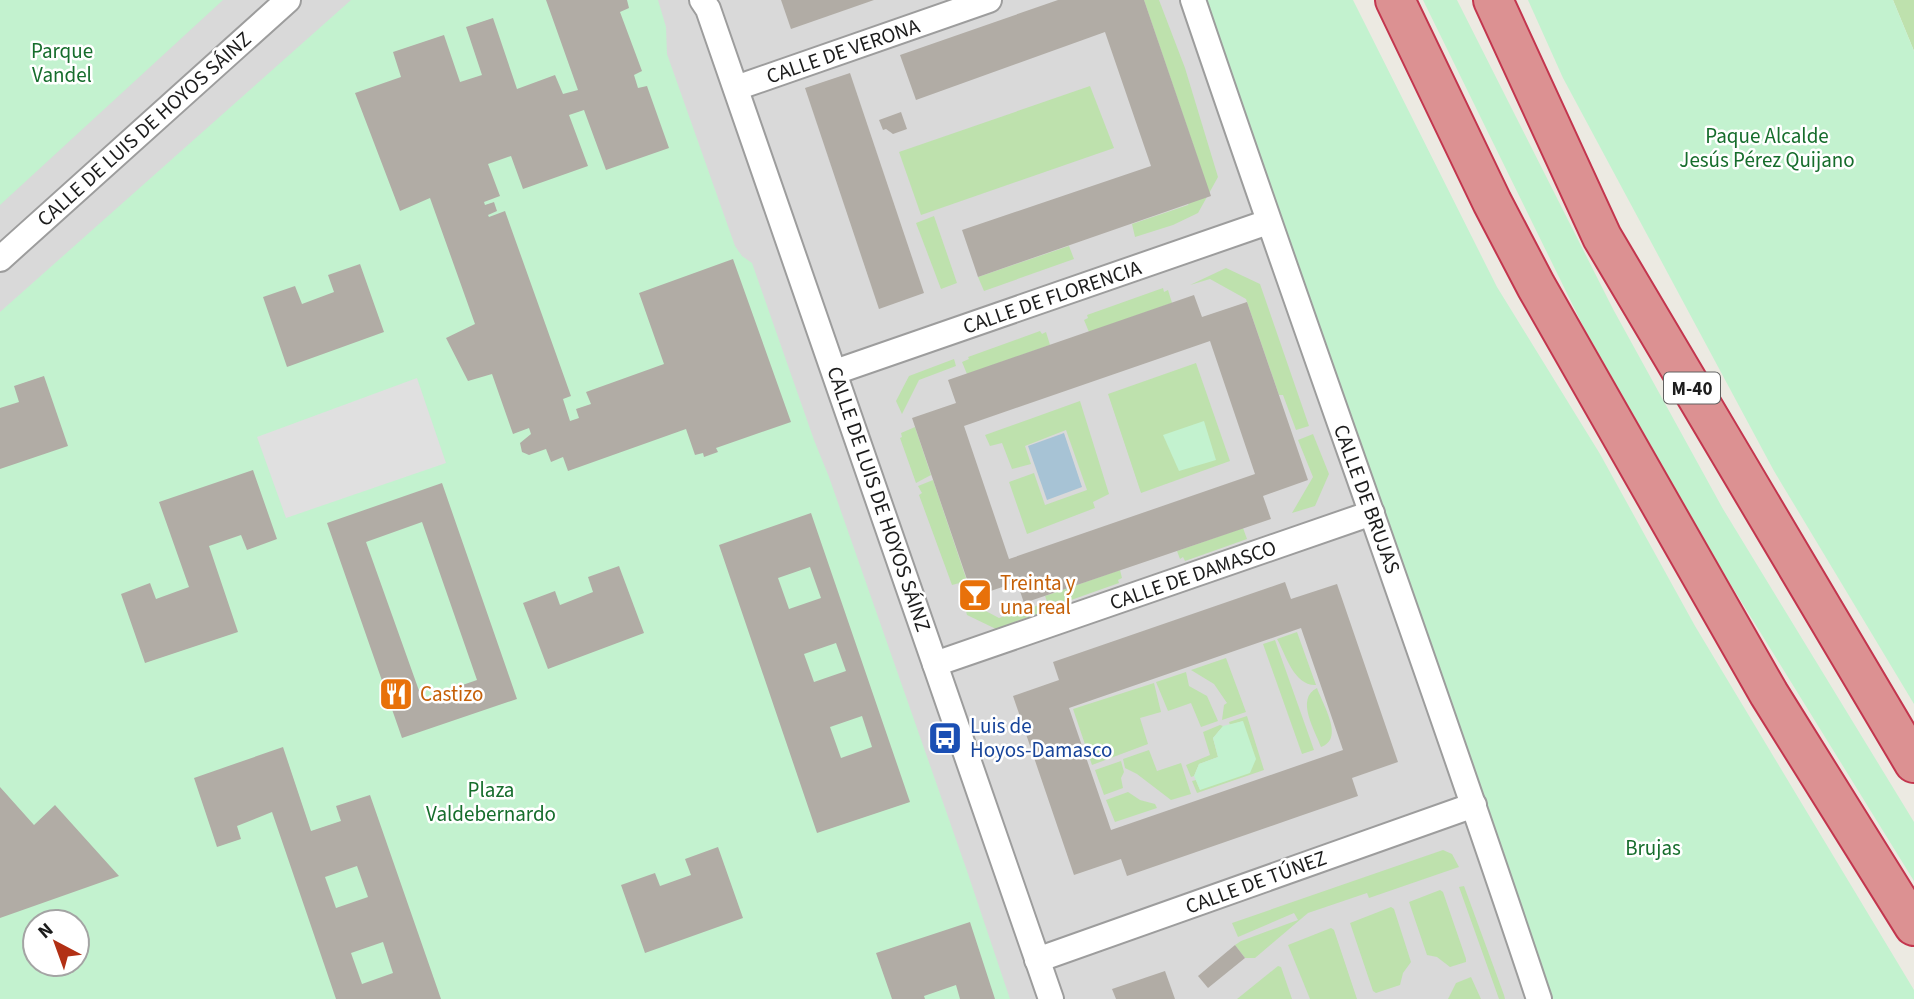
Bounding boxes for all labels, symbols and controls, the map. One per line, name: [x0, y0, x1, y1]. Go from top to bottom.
street label: CALLE DE VERONA: [762, 11, 924, 91]
street label: CALLE DE LUIS DE HOYOS SÁINZ: [30, 25, 258, 233]
park label: Parque Vandel: [31, 36, 93, 90]
park label: Paque Alcalde Jesús Pérez Quijano: [1679, 121, 1855, 175]
street label: CALLE DE FLORENCIA: [959, 252, 1146, 342]
street label: CALLE DE LUIS DE HOYOS SÁINZ: [819, 362, 939, 636]
road number: M-40: [1664, 372, 1720, 404]
street label: CALLE DE BRUJAS: [1326, 420, 1408, 578]
street label: CALLE DE DAMASCO: [1106, 532, 1280, 618]
place label: Treinta y una real: [1000, 568, 1076, 622]
bar icon: Treinta y una real: [956, 576, 994, 614]
restaurant icon: Castizo: [377, 675, 415, 713]
place label: Castizo: [420, 679, 483, 709]
place label: Luis de Hoyos-Damasco: [970, 711, 1112, 765]
bus stop icon: Luis de Hoyos-Damasco: [926, 719, 964, 757]
park label: Plaza Valdebernardo: [426, 775, 556, 829]
park label: Brujas: [1625, 833, 1681, 863]
street label: CALLE DE TÚNEZ: [1181, 843, 1331, 921]
north arrow: [21, 908, 91, 978]
text: N: [32, 917, 59, 946]

